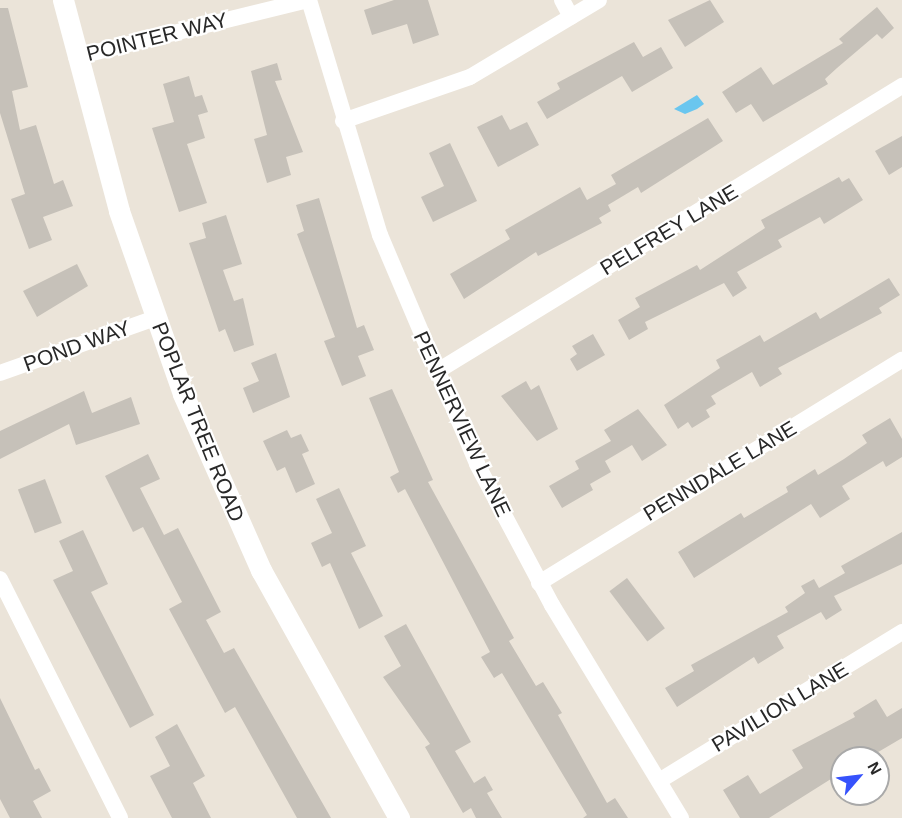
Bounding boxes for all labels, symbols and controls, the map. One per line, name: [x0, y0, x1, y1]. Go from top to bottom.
street label: POINTER WAY: [84, 7, 230, 67]
street label: PELFREY LANE: [595, 179, 743, 281]
street label: POND WAY: [20, 315, 134, 377]
street label: POPLAR TREE ROAD: [146, 318, 250, 526]
street label: PENNERVIEW LANE: [408, 327, 516, 521]
street label: PENNDALE LANE: [639, 415, 801, 527]
street label: PAVILION LANE: [707, 656, 853, 758]
north arrow: [830, 746, 890, 806]
text: N: [864, 759, 885, 777]

